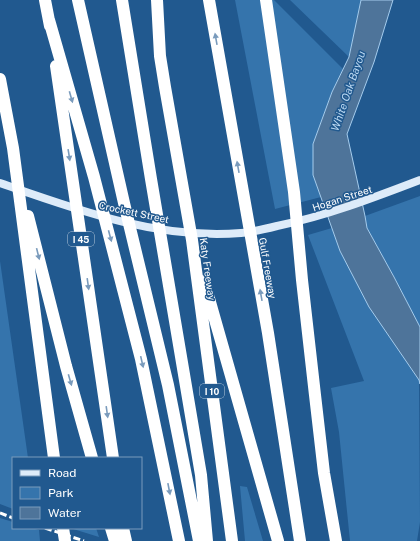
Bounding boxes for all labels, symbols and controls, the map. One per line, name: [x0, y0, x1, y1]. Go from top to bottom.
one-way arrow: [213, 33, 219, 45]
water label: White Oak Bayou: [329, 49, 367, 133]
one-way arrow: [68, 92, 74, 104]
one-way arrow: [66, 149, 72, 161]
one-way arrow: [235, 161, 241, 173]
street label: Hogan Street: [311, 183, 374, 213]
street label: Crockett Street: [98, 199, 170, 225]
one-way arrow: [107, 230, 113, 242]
road number: I 45: [68, 232, 94, 246]
street label: Katy Freeway: [198, 237, 218, 302]
street label: Gulf Freeway: [257, 237, 279, 300]
one-way arrow: [35, 249, 41, 261]
one-way arrow: [85, 277, 91, 290]
one-way arrow: [258, 289, 264, 301]
one-way arrow: [139, 356, 145, 368]
one-way arrow: [67, 375, 73, 387]
road number: I 10: [200, 384, 224, 398]
one-way arrow: [104, 406, 110, 418]
legend: [12, 457, 142, 529]
text: Road: [48, 466, 76, 480]
one-way arrow: [166, 483, 172, 495]
text: Park: [48, 486, 74, 500]
text: Water: [48, 506, 82, 520]

